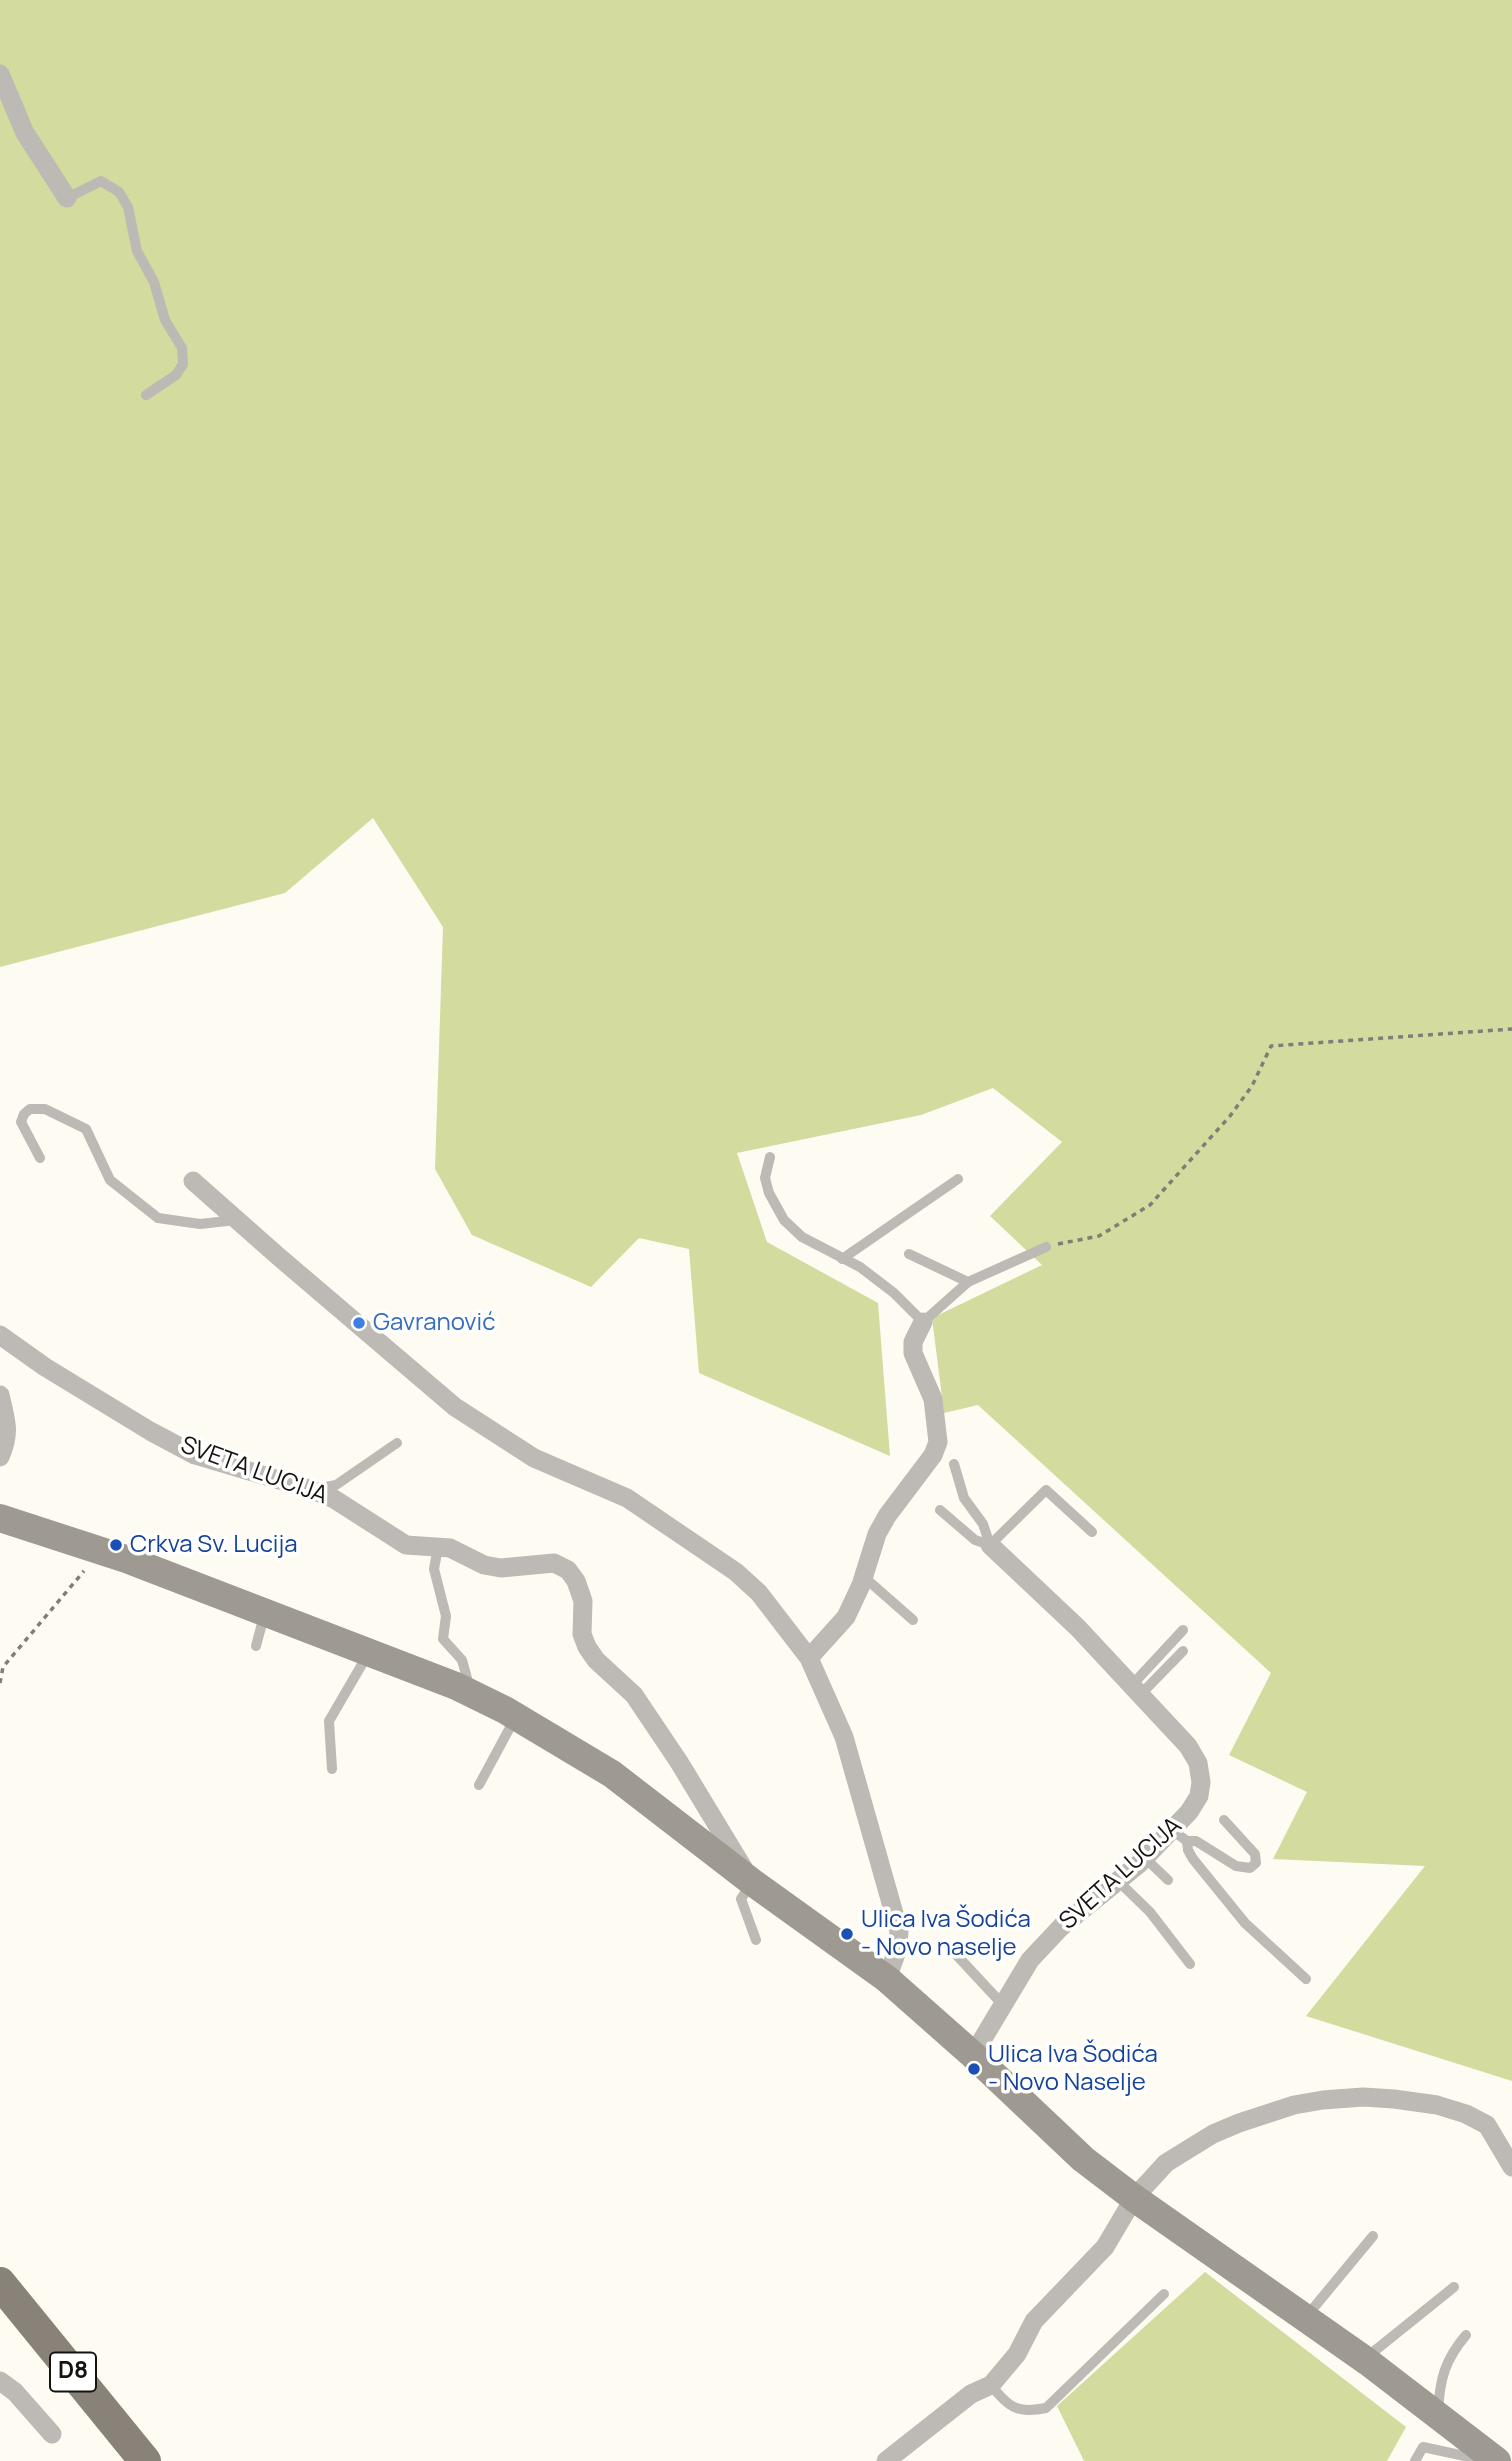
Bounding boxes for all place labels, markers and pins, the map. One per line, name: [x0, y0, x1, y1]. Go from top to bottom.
place label: Gavranović: [373, 1309, 495, 1337]
marker: Gavranović: [351, 1315, 367, 1331]
place label: Crkva Sv. Lucija: [130, 1531, 298, 1559]
marker: Crkva Sv. Lucija: [108, 1537, 124, 1553]
place label: Ulica Iva Šodića - Novo naselje: [861, 1906, 1031, 1962]
marker: Ulica Iva Šodića - Novo naselje: [839, 1926, 855, 1942]
place label: Ulica Iva Šodića - Novo Naselje: [988, 2041, 1158, 2097]
marker: Ulica Iva Šodića - Novo Naselje: [966, 2061, 982, 2077]

